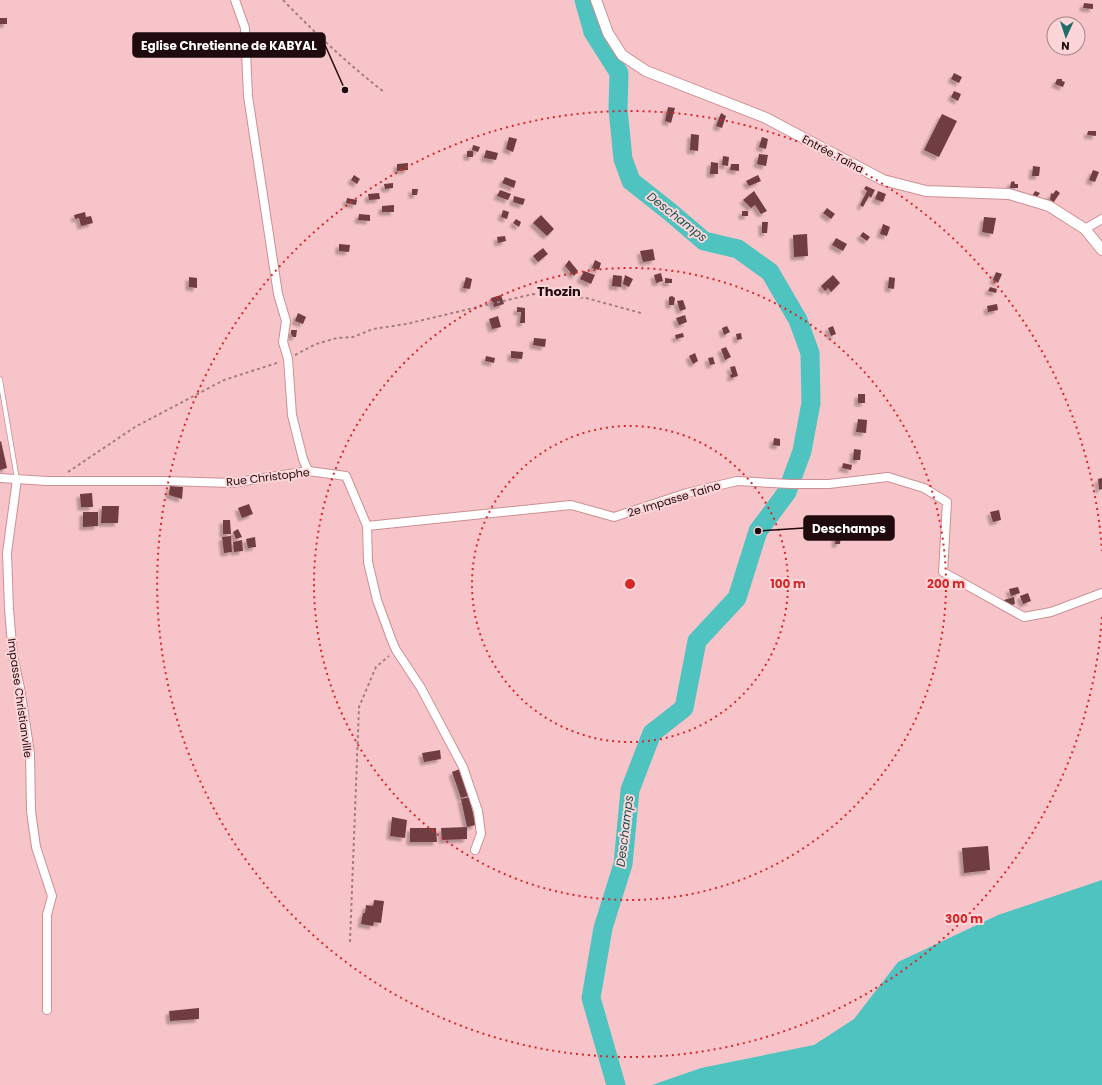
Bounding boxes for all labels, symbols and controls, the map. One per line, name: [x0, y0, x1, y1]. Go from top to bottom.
north arrow: [1046, 16, 1086, 56]
callout: Eglise Chretienne de KABYAL: [133, 33, 325, 57]
text: Eglise Chretienne de KABYAL: [141, 37, 317, 54]
text: N: [1061, 38, 1070, 54]
street label: Entrée Taïna: [799, 131, 867, 177]
water label: Deschamps: [644, 188, 711, 245]
district label: Thozin: [537, 282, 581, 301]
street label: Rue Christophe: [225, 464, 311, 490]
street label: 2e Impasse Taino: [626, 477, 722, 521]
callout: Deschamps: [804, 516, 894, 540]
text: Deschamps: [812, 520, 886, 537]
text: 100 m: [770, 575, 806, 592]
text: 200 m: [927, 575, 965, 592]
centre of rings: [623, 577, 637, 591]
street label: Impasse Christianville: [4, 637, 36, 759]
water label: Deschamps: [612, 794, 637, 868]
text: 300 m: [945, 910, 983, 927]

